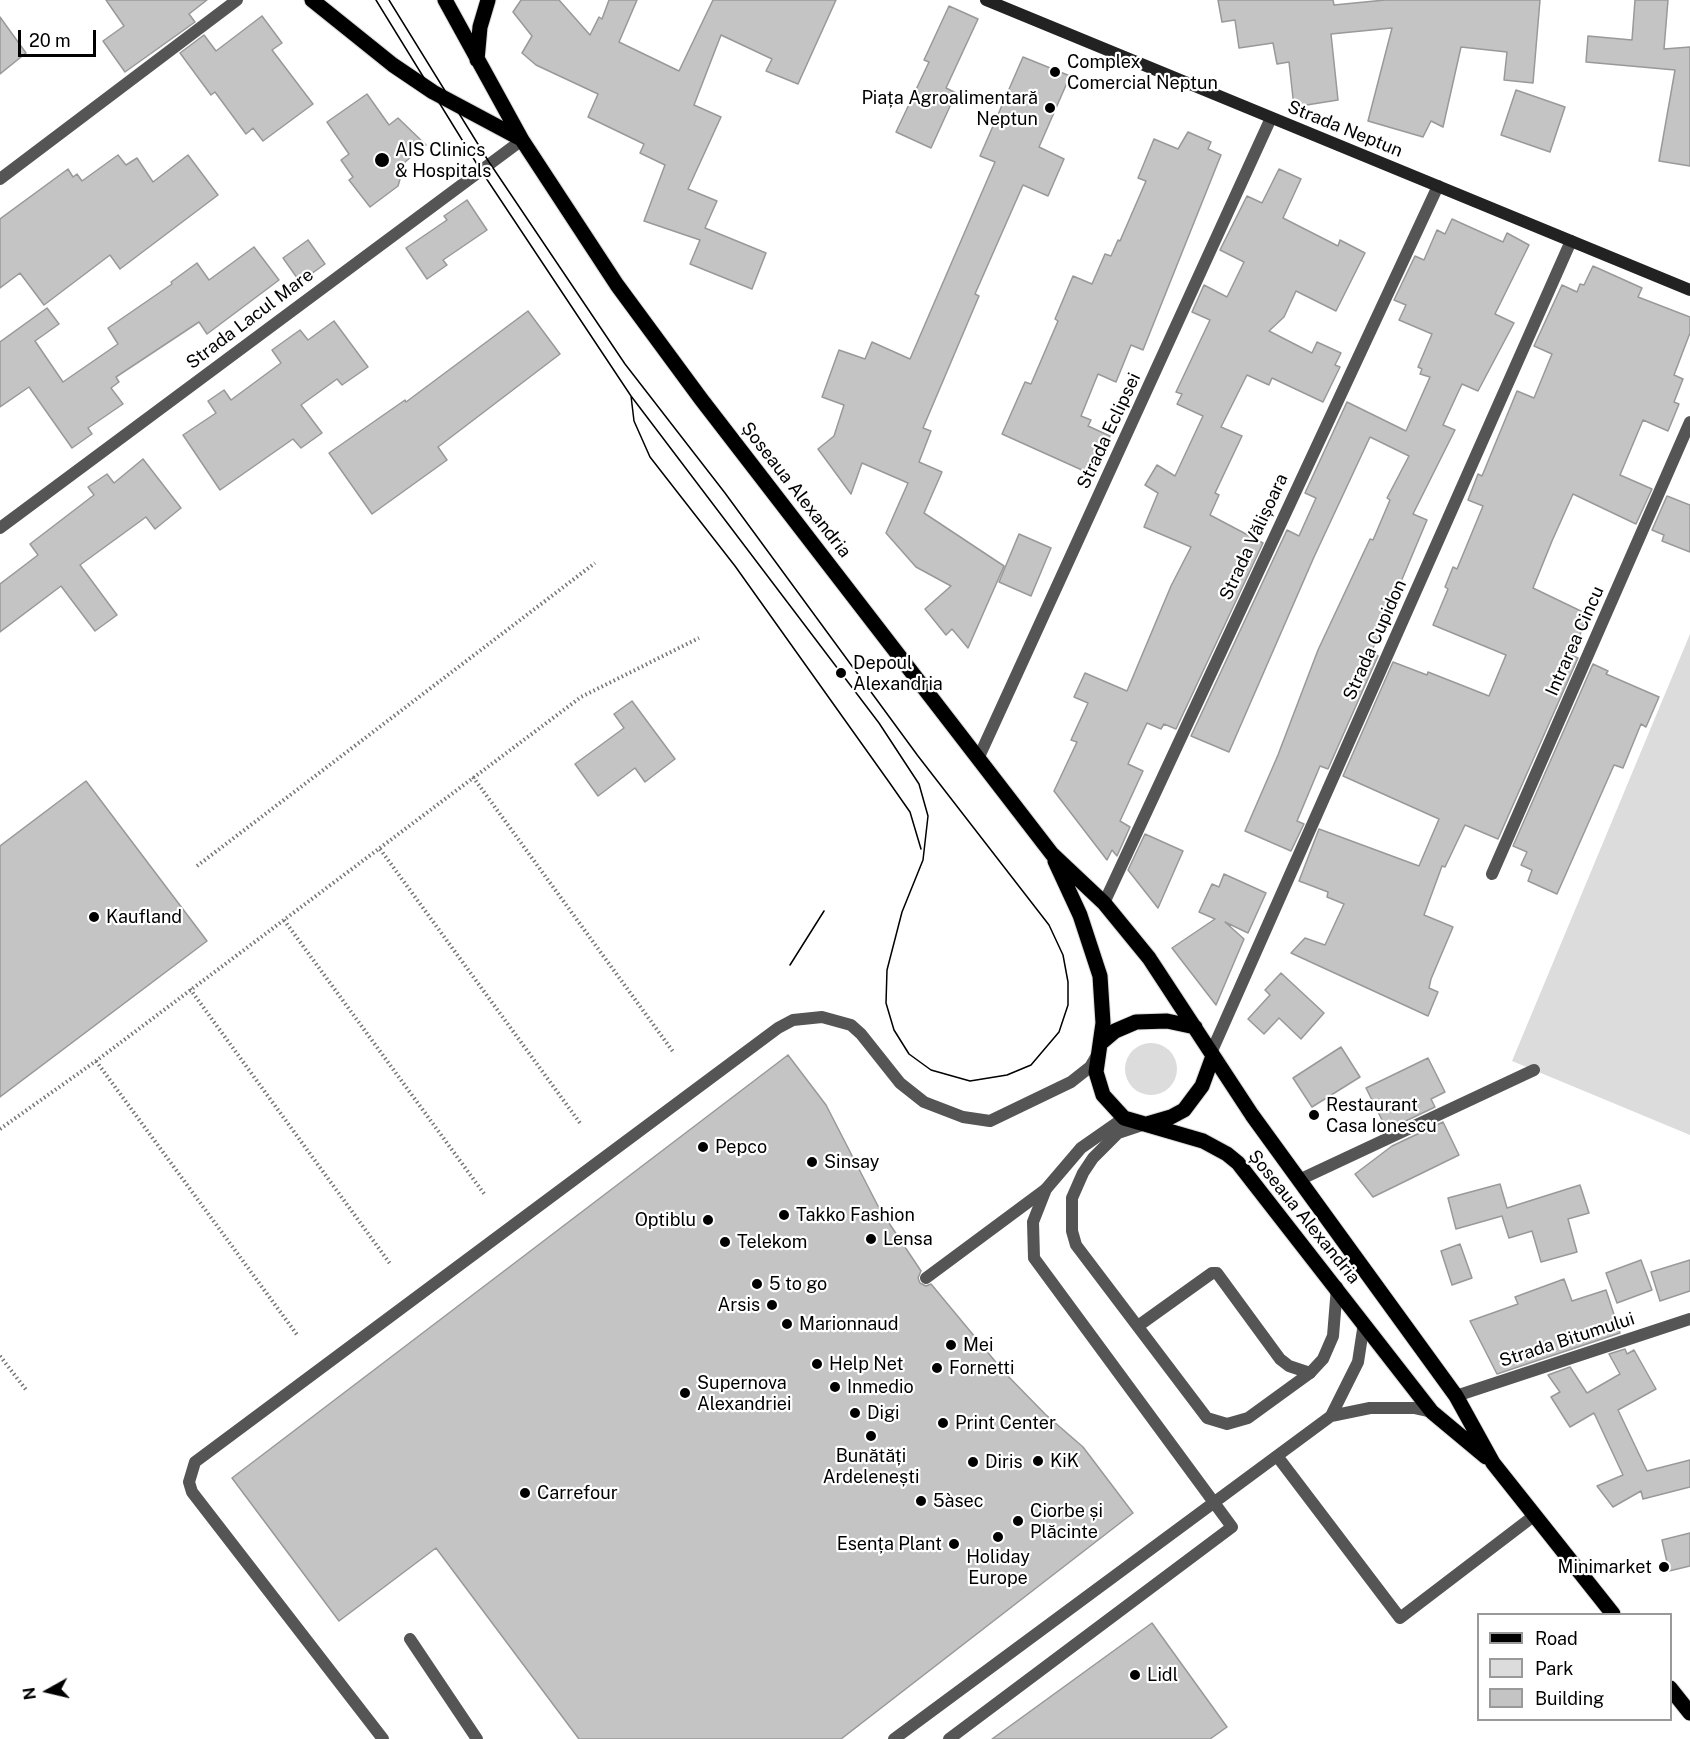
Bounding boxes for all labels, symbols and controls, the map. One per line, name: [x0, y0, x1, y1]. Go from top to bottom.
scale bar: [21, 18, 99, 56]
text: 20 m: [29, 30, 71, 51]
place label: Complex Comercial Neptun: [1067, 51, 1218, 94]
marker: Complex Comercial Neptun: [1048, 65, 1062, 79]
place label: Piața Agroalimentară Neptun: [861, 87, 1038, 130]
street label: Strada Neptun: [1284, 96, 1406, 162]
marker: Piața Agroalimentară Neptun: [1043, 101, 1057, 115]
place label: AIS Clinics & Hospitals: [395, 139, 491, 182]
marker: AIS Clinics & Hospitals: [373, 151, 391, 169]
street label: Strada Lacul Mare: [182, 264, 318, 374]
street label: Strada Eclipsei: [1073, 370, 1145, 492]
street label: Șoseaua Alexandria: [736, 418, 856, 562]
street label: Strada Vălișoara: [1215, 470, 1293, 604]
street label: Strada Cupidon: [1339, 576, 1411, 704]
street label: Intrarea Cincu: [1541, 583, 1609, 699]
place label: Depoul Alexandria: [853, 652, 943, 694]
marker: Depoul Alexandria: [834, 666, 848, 680]
place label: Kaufland: [106, 906, 182, 928]
marker: Kaufland: [87, 910, 101, 924]
place label: Restaurant Casa Ionescu: [1326, 1094, 1437, 1136]
marker: Restaurant Casa Ionescu: [1307, 1108, 1321, 1122]
place label: Pepco: [715, 1136, 767, 1158]
marker: Pepco: [696, 1140, 710, 1154]
street label: Șoseaua Alexandria: [1243, 1146, 1365, 1288]
place label: Sinsay: [824, 1151, 879, 1173]
marker: Sinsay: [805, 1155, 819, 1169]
place label: Takko Fashion: [796, 1204, 915, 1226]
marker: Takko Fashion: [777, 1208, 791, 1222]
place label: Optiblu: [635, 1209, 696, 1231]
marker: Optiblu: [701, 1213, 715, 1227]
place label: Lensa: [883, 1228, 933, 1250]
place label: Telekom: [737, 1231, 807, 1253]
marker: Lensa: [864, 1232, 878, 1246]
marker: Telekom: [718, 1235, 732, 1249]
place label: 5 to go: [769, 1273, 827, 1295]
marker: 5 to go: [750, 1277, 764, 1291]
place label: Arsis: [718, 1294, 760, 1316]
marker: Arsis: [765, 1298, 779, 1312]
street label: Strada Bitumului: [1497, 1308, 1637, 1372]
place label: Marionnaud: [799, 1313, 898, 1335]
marker: Marionnaud: [780, 1317, 794, 1331]
place label: Mei: [963, 1334, 993, 1356]
marker: Mei: [944, 1338, 958, 1352]
place label: Help Net: [829, 1353, 904, 1375]
marker: Help Net: [810, 1357, 824, 1371]
place label: Fornetti: [949, 1357, 1014, 1379]
marker: Fornetti: [930, 1361, 944, 1375]
place label: Supernova Alexandriei: [697, 1372, 791, 1414]
place label: Inmedio: [847, 1376, 914, 1398]
marker: Inmedio: [828, 1380, 842, 1394]
marker: Supernova Alexandriei: [678, 1386, 692, 1400]
place label: Digi: [867, 1402, 900, 1424]
marker: Digi: [848, 1406, 862, 1420]
place label: Print Center: [955, 1412, 1056, 1434]
marker: Print Center: [936, 1416, 950, 1430]
marker: Bunătăți Ardelenești: [864, 1429, 878, 1443]
place label: Bunătăți Ardelenești: [823, 1445, 919, 1488]
place label: KiK: [1050, 1450, 1079, 1472]
place label: Diris: [985, 1451, 1023, 1473]
marker: KiK: [1031, 1454, 1045, 1468]
marker: Diris: [966, 1455, 980, 1469]
place label: Carrefour: [537, 1482, 618, 1504]
marker: Carrefour: [518, 1486, 532, 1500]
place label: 5àsec: [933, 1490, 983, 1512]
marker: 5àsec: [914, 1494, 928, 1508]
place label: Ciorbe și Plăcinte: [1030, 1500, 1103, 1543]
marker: Ciorbe și Plăcinte: [1011, 1514, 1025, 1528]
marker: Holiday Europe: [991, 1530, 1005, 1544]
place label: Esența Plant: [837, 1533, 942, 1555]
marker: Esența Plant: [947, 1537, 961, 1551]
place label: Holiday Europe: [966, 1546, 1030, 1588]
place label: Minimarket: [1558, 1556, 1652, 1578]
marker: Minimarket: [1657, 1560, 1671, 1574]
legend: [1477, 1613, 1672, 1721]
text: Road: [1535, 1628, 1578, 1649]
text: Park: [1535, 1658, 1573, 1679]
north arrow: [18, 1661, 78, 1721]
place label: Lidl: [1147, 1664, 1178, 1686]
marker: Lidl: [1128, 1668, 1142, 1682]
text: N: [19, 1686, 40, 1701]
text: Building: [1535, 1688, 1604, 1709]

